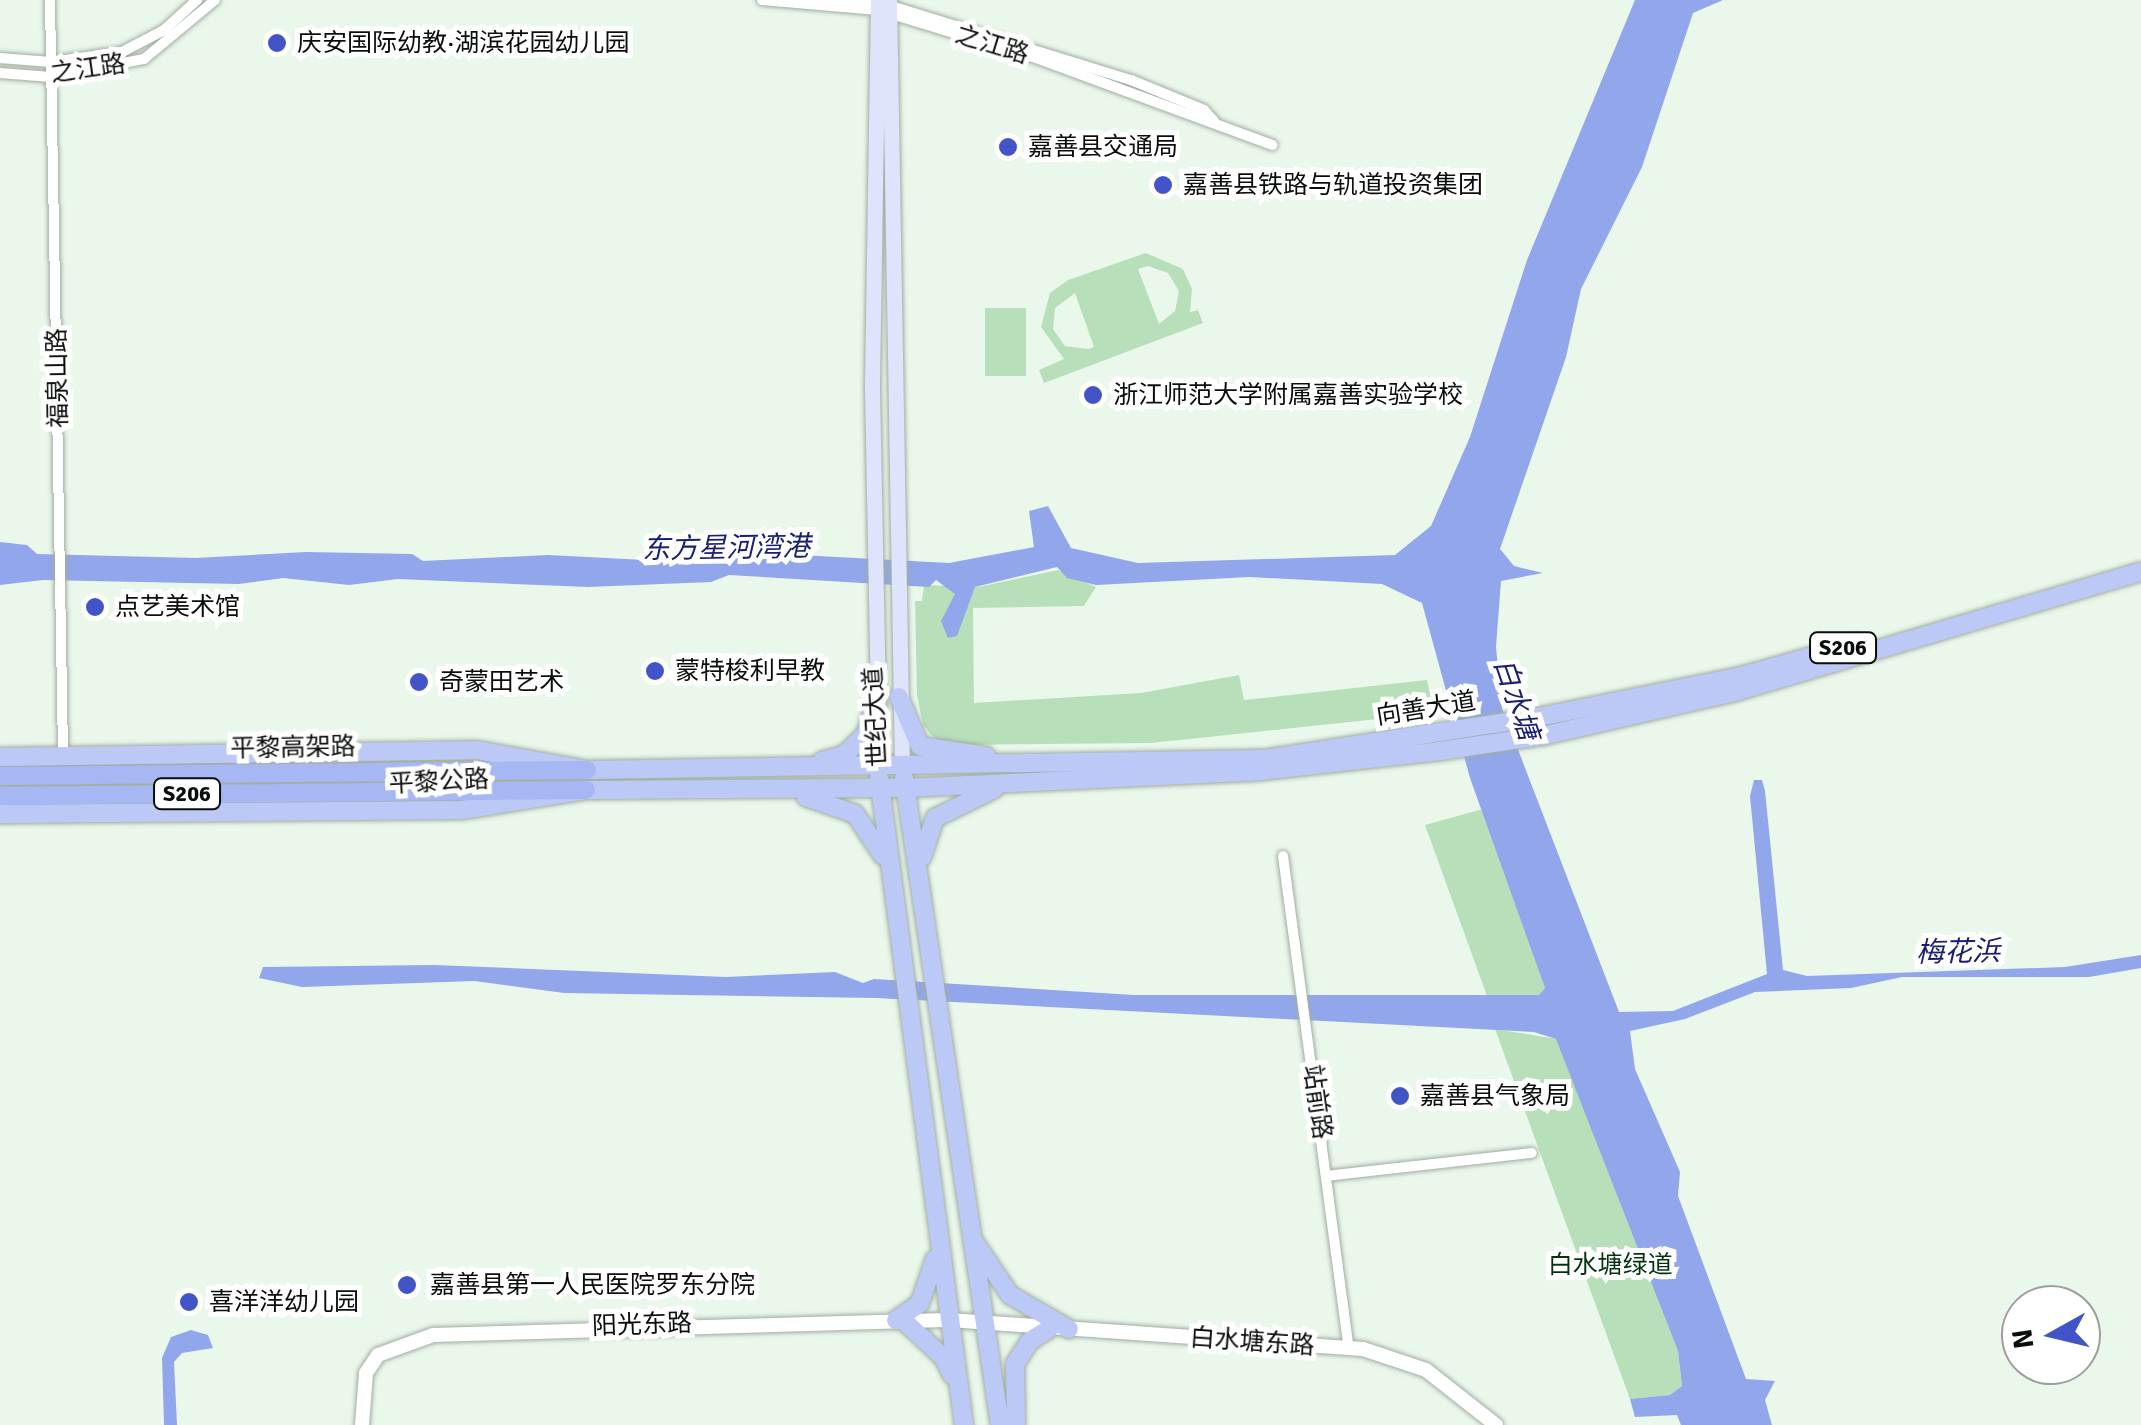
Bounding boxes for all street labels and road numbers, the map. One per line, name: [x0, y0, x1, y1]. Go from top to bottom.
street label: 之江路: [952, 20, 1032, 70]
street label: 之江路: [49, 49, 127, 89]
street label: 福泉山路: [42, 328, 74, 428]
road number: S206: [1808, 631, 1878, 665]
street label: 世纪大道: [858, 666, 894, 768]
street label: 向善大道: [1374, 686, 1478, 732]
street label: 平黎高架路: [230, 732, 356, 764]
street label: 平黎公路: [388, 764, 490, 800]
road number: S206: [152, 777, 222, 811]
street label: 站前路: [1297, 1063, 1337, 1141]
street label: 阳光东路: [592, 1308, 692, 1342]
street label: 白水塘东路: [1189, 1323, 1315, 1361]

